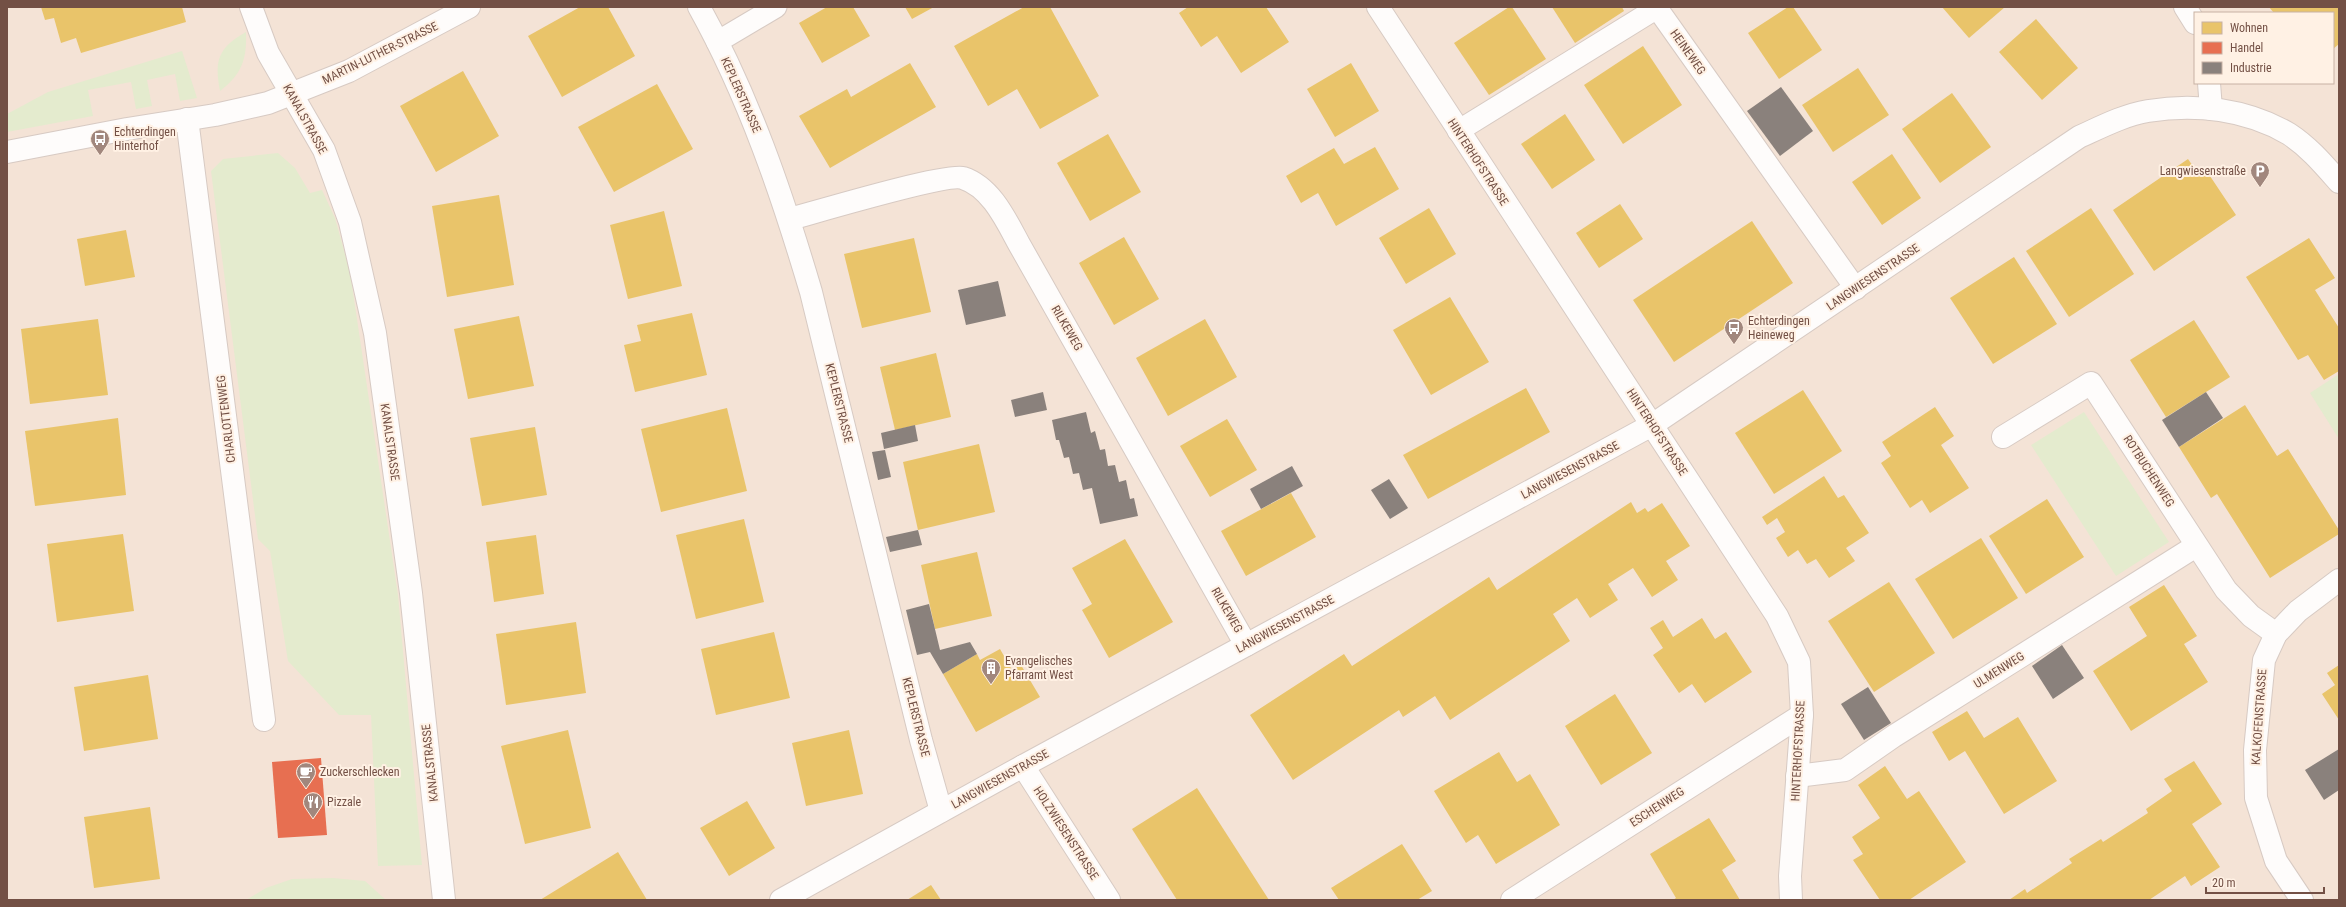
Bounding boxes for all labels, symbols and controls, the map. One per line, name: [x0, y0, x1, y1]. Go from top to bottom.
legend: [2194, 12, 2334, 84]
street label: MARTIN-LUTHER-STRASSE: [320, 19, 440, 87]
text: Wohnen: [2230, 21, 2268, 35]
street label: HEINEWEG: [1667, 27, 1709, 77]
text: Handel: [2230, 41, 2263, 55]
street label: KEPLERSTRASSE: [718, 55, 764, 135]
text: Industrie: [2230, 61, 2272, 75]
street label: KANALSTRASSE: [280, 82, 330, 156]
street label: HINTERHOFSTRASSE: [1445, 116, 1511, 208]
place label: Echterdingen Hinterhof: [114, 125, 176, 153]
bus stop icon: Echterdingen Hinterhof: [89, 128, 111, 156]
parking icon: Langwiesenstraße: [2249, 160, 2271, 188]
place label: Langwiesenstraße: [2160, 164, 2246, 178]
street label: LANGWIESENSTRASSE: [1824, 241, 1922, 313]
street label: RILKEWEG: [1048, 303, 1086, 353]
place label: Echterdingen Heineweg: [1748, 314, 1810, 342]
bus stop icon: Echterdingen Heineweg: [1723, 317, 1745, 345]
street label: KEPLERSTRASSE: [822, 362, 856, 444]
street label: CHARLOTTENWEG: [214, 374, 238, 464]
street label: HINTERHOFSTRASSE: [1624, 386, 1690, 478]
street label: KANALSTRASSE: [378, 402, 402, 482]
street label: ROTBUCHENWEG: [2121, 432, 2177, 510]
street label: LANGWIESENSTRASSE: [1519, 438, 1622, 502]
street label: RILKEWEG: [1208, 585, 1246, 635]
street label: LANGWIESENSTRASSE: [1234, 592, 1337, 656]
street label: ULMENWEG: [1971, 649, 2027, 691]
place label: Evangelisches Pfarramt West: [1005, 654, 1073, 682]
building icon: Evangelisches Pfarramt West: [980, 657, 1002, 685]
street label: KALKOFENSTRASSE: [2249, 669, 2269, 765]
street label: KEPLERSTRASSE: [899, 676, 933, 758]
street label: HINTERHOFSTRASSE: [1788, 700, 1808, 802]
street label: KANALSTRASSE: [419, 724, 441, 802]
street label: LANGWIESENSTRASSE: [949, 746, 1051, 812]
cafe icon: Zuckerschlecken: [295, 761, 317, 789]
place label: Zuckerschlecken: [320, 765, 400, 779]
street label: HOLZWIESENSTRASSE: [1031, 784, 1101, 882]
street label: ESCHENWEG: [1627, 784, 1687, 830]
restaurant icon: Pizzale: [302, 791, 324, 819]
place label: Pizzale: [327, 795, 361, 809]
scale bar: [2206, 869, 2324, 895]
text: 20 m: [2212, 876, 2236, 890]

